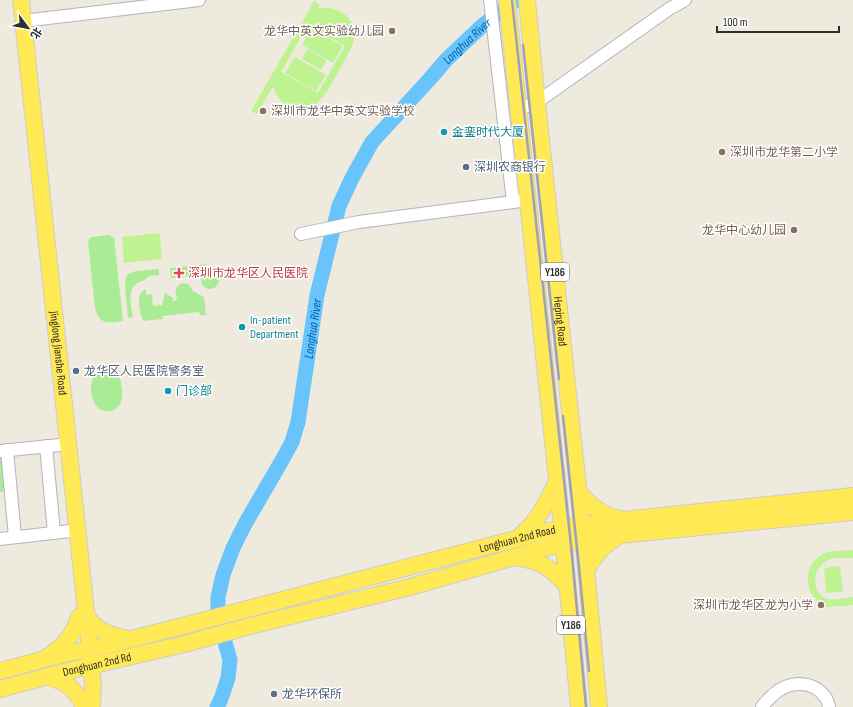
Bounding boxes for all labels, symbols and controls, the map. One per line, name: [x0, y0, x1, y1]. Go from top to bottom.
north arrow: [8, 8, 48, 48]
scale bar: [717, 8, 839, 34]
water label: Longhua River: [439, 14, 495, 68]
text: 100 m: [723, 15, 748, 30]
place label: 龙华中英文实验幼儿园: [264, 24, 384, 39]
text: 北: [28, 25, 44, 41]
marker: 龙华中英文实验幼儿园: [387, 26, 397, 36]
place label: 深圳市龙华中英文实验学校: [271, 104, 415, 119]
marker: 深圳市龙华中英文实验学校: [258, 106, 268, 116]
place label: 金銮时代大厦: [452, 125, 524, 140]
marker: 金銮时代大厦: [439, 127, 449, 137]
place label: 深圳市龙华第二小学: [730, 145, 838, 160]
marker: 深圳市龙华第二小学: [717, 147, 727, 157]
place label: 深圳农商银行: [474, 160, 546, 175]
marker: 深圳农商银行: [461, 162, 471, 172]
place label: 龙华中心幼儿园: [702, 223, 786, 238]
marker: 龙华中心幼儿园: [789, 225, 799, 235]
road number: Y186: [541, 263, 569, 281]
place label: 深圳市龙华区人民医院: [188, 266, 308, 281]
marker: 深圳市龙华区人民医院: [173, 267, 185, 279]
water label: Longhua River: [301, 296, 326, 360]
street label: Heping Road: [550, 296, 570, 347]
street label: Jinglong Jianshe Road: [46, 309, 70, 396]
place label: In-patient Department: [250, 313, 299, 342]
marker: In-patient Department: [237, 322, 247, 332]
place label: 龙华区人民医院警务室: [84, 364, 204, 379]
marker: 龙华区人民医院警务室: [71, 366, 81, 376]
place label: 门诊部: [176, 384, 212, 399]
marker: 门诊部: [163, 386, 173, 396]
street label: Longhuan 2nd Road: [478, 523, 557, 556]
place label: 深圳市龙华区龙为小学: [693, 598, 813, 613]
marker: 深圳市龙华区龙为小学: [816, 600, 826, 610]
road number: Y186: [557, 616, 585, 634]
street label: Donghuan 2nd Rd: [61, 650, 133, 680]
place label: 龙华环保所: [282, 687, 342, 702]
marker: 龙华环保所: [269, 689, 279, 699]

